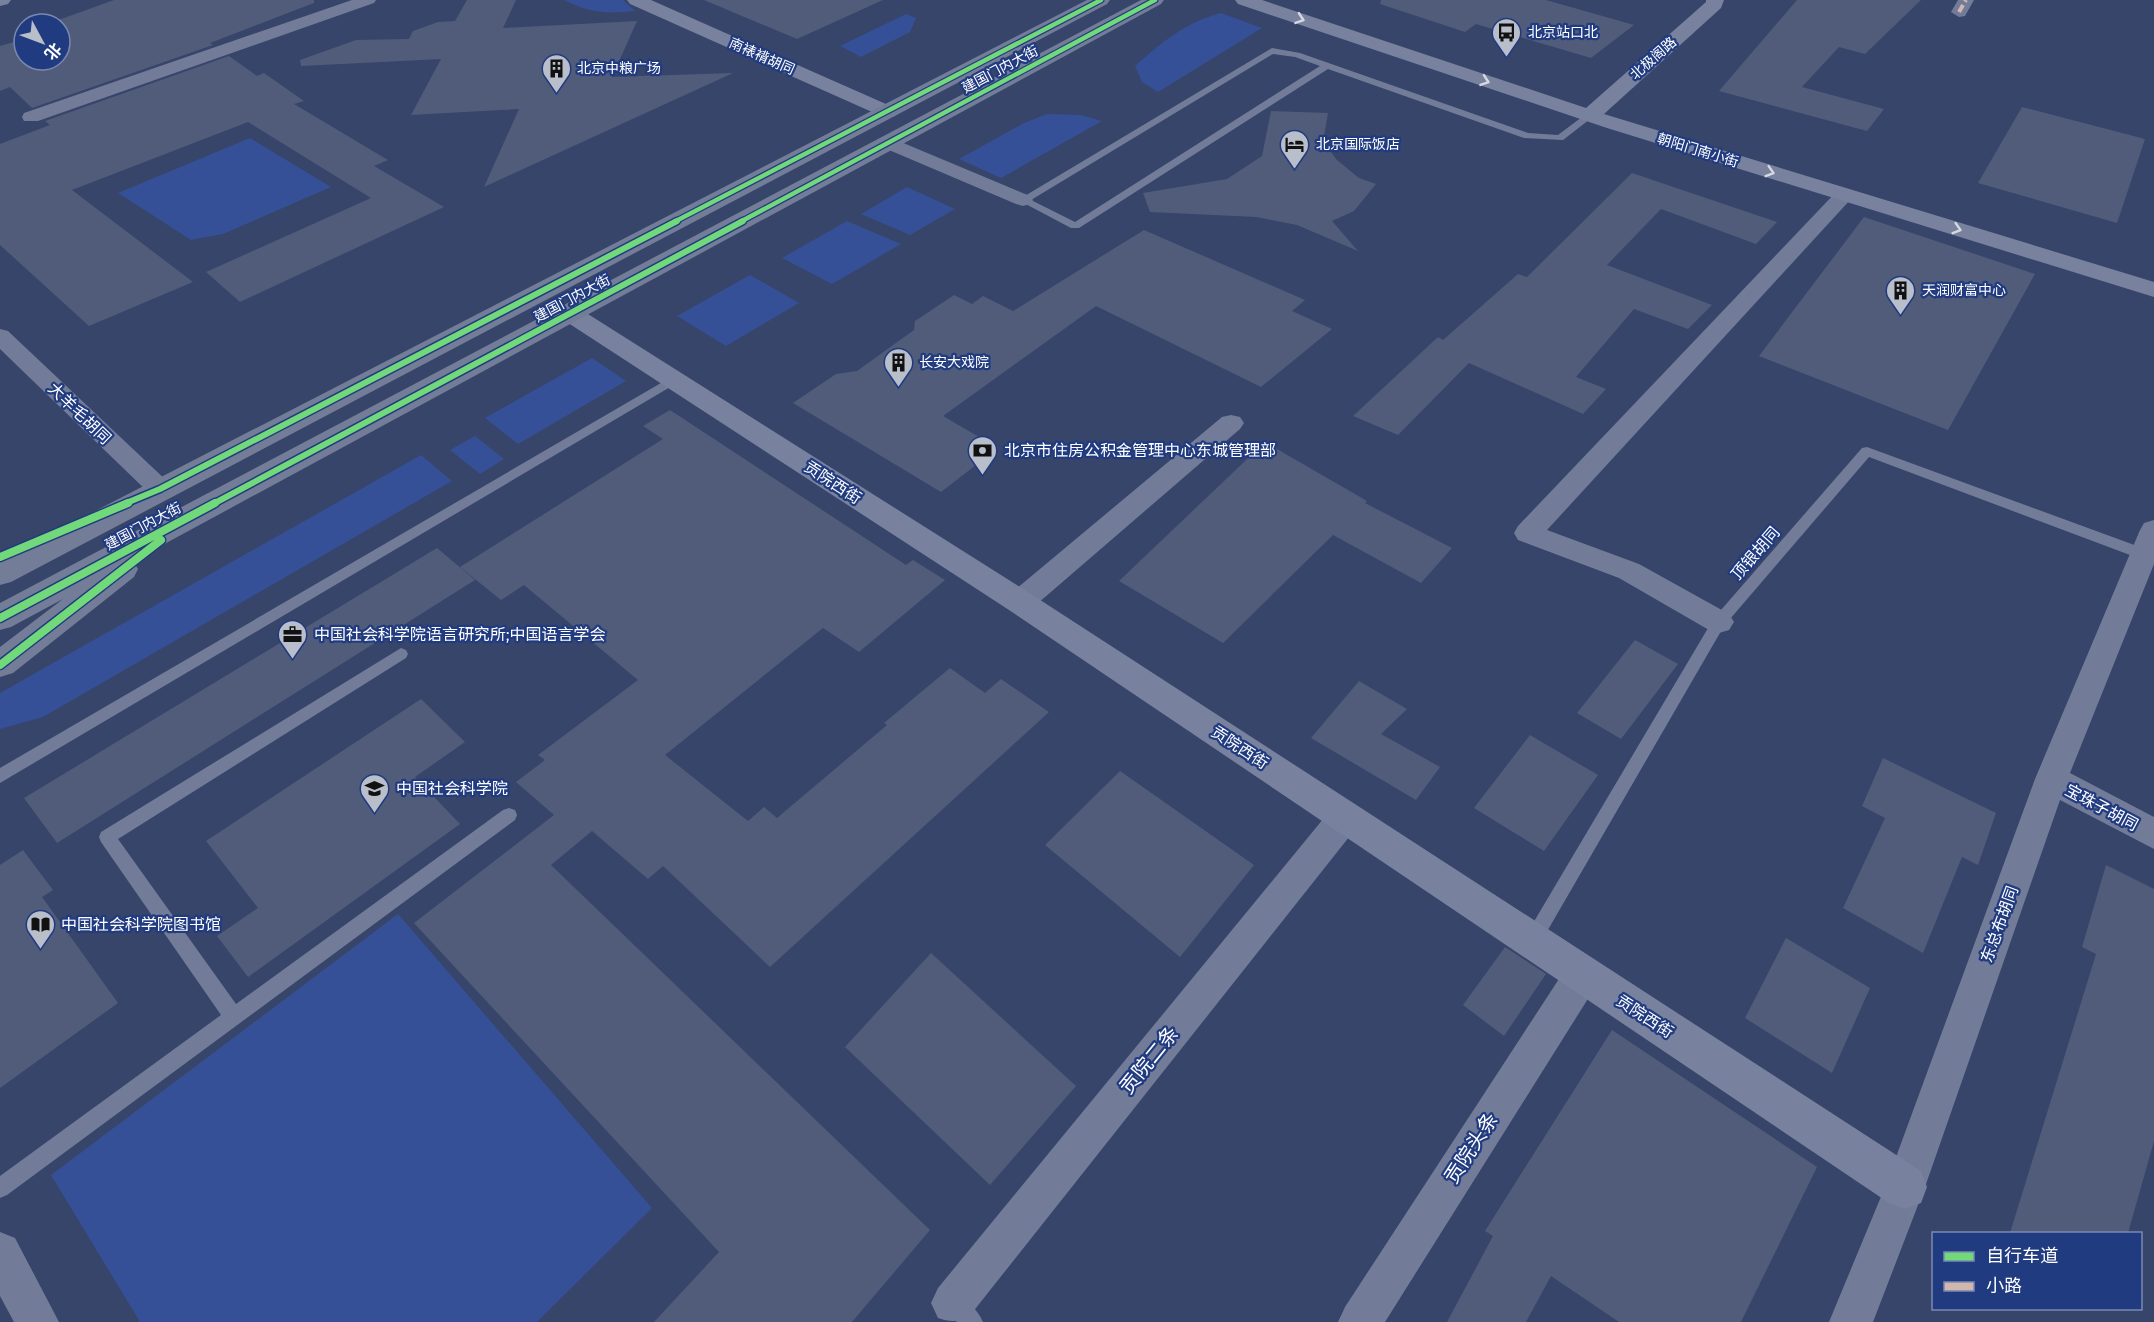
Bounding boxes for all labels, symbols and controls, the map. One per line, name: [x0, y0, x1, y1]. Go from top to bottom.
one-way arrow: [1294, 11, 1305, 24]
north arrow: [12, 12, 72, 72]
bus stop icon: 北京站口北: [1491, 16, 1523, 58]
place label: 北京站口北: [1528, 24, 1598, 41]
street label: 南裱褙胡同: [726, 34, 797, 78]
street label: 北极阁路: [1627, 34, 1680, 83]
text: 北: [41, 39, 65, 64]
street label: 建国门内大街: [959, 42, 1041, 97]
building icon: 北京中粮广场: [540, 52, 572, 94]
place label: 北京中粮广场: [577, 60, 661, 77]
one-way arrow: [1479, 73, 1489, 86]
hotel icon: 北京国际饭店: [1279, 128, 1311, 170]
street label: 朝阳门南小街: [1655, 130, 1741, 171]
place label: 北京国际饭店: [1316, 136, 1400, 153]
one-way arrow: [1764, 165, 1775, 177]
one-way arrow: [1951, 222, 1962, 235]
street label: 建国门内大街: [531, 271, 613, 326]
building icon: 天润财富中心: [1885, 274, 1917, 316]
place label: 天润财富中心: [1922, 282, 2006, 299]
building icon: 长安大戏院: [882, 346, 914, 388]
place label: 长安大戏院: [919, 354, 989, 371]
street label: 大羊毛胡同: [44, 379, 115, 448]
bank icon: 北京市住房公积金管理中心东城管理部: [967, 434, 999, 476]
place label: 北京市住房公积金管理中心东城管理部: [1004, 441, 1276, 460]
street label: 贡院西街: [801, 457, 865, 508]
street label: 建国门内大街: [102, 499, 184, 554]
street label: 顶银胡同: [1727, 523, 1784, 584]
office icon: 中国社会科学院语言研究所;中国语言学会: [277, 618, 309, 660]
place label: 中国社会科学院语言研究所;中国语言学会: [314, 625, 605, 644]
street label: 贡院西街: [1208, 722, 1272, 773]
school or university icon: 中国社会科学院: [359, 772, 391, 814]
place label: 中国社会科学院: [396, 779, 508, 798]
street label: 宝珠子胡同: [2062, 780, 2142, 835]
street label: 东总布胡同: [1977, 883, 2022, 965]
library icon: 中国社会科学院图书馆: [24, 908, 56, 950]
place label: 中国社会科学院图书馆: [61, 915, 221, 934]
street label: 贡院西街: [1613, 991, 1677, 1042]
street label: 贡院二条: [1115, 1021, 1183, 1099]
street label: 贡院头条: [1439, 1108, 1503, 1188]
legend: [1932, 1232, 2142, 1310]
text: 自行车道: [1986, 1245, 2058, 1267]
text: 小路: [1986, 1275, 2022, 1297]

